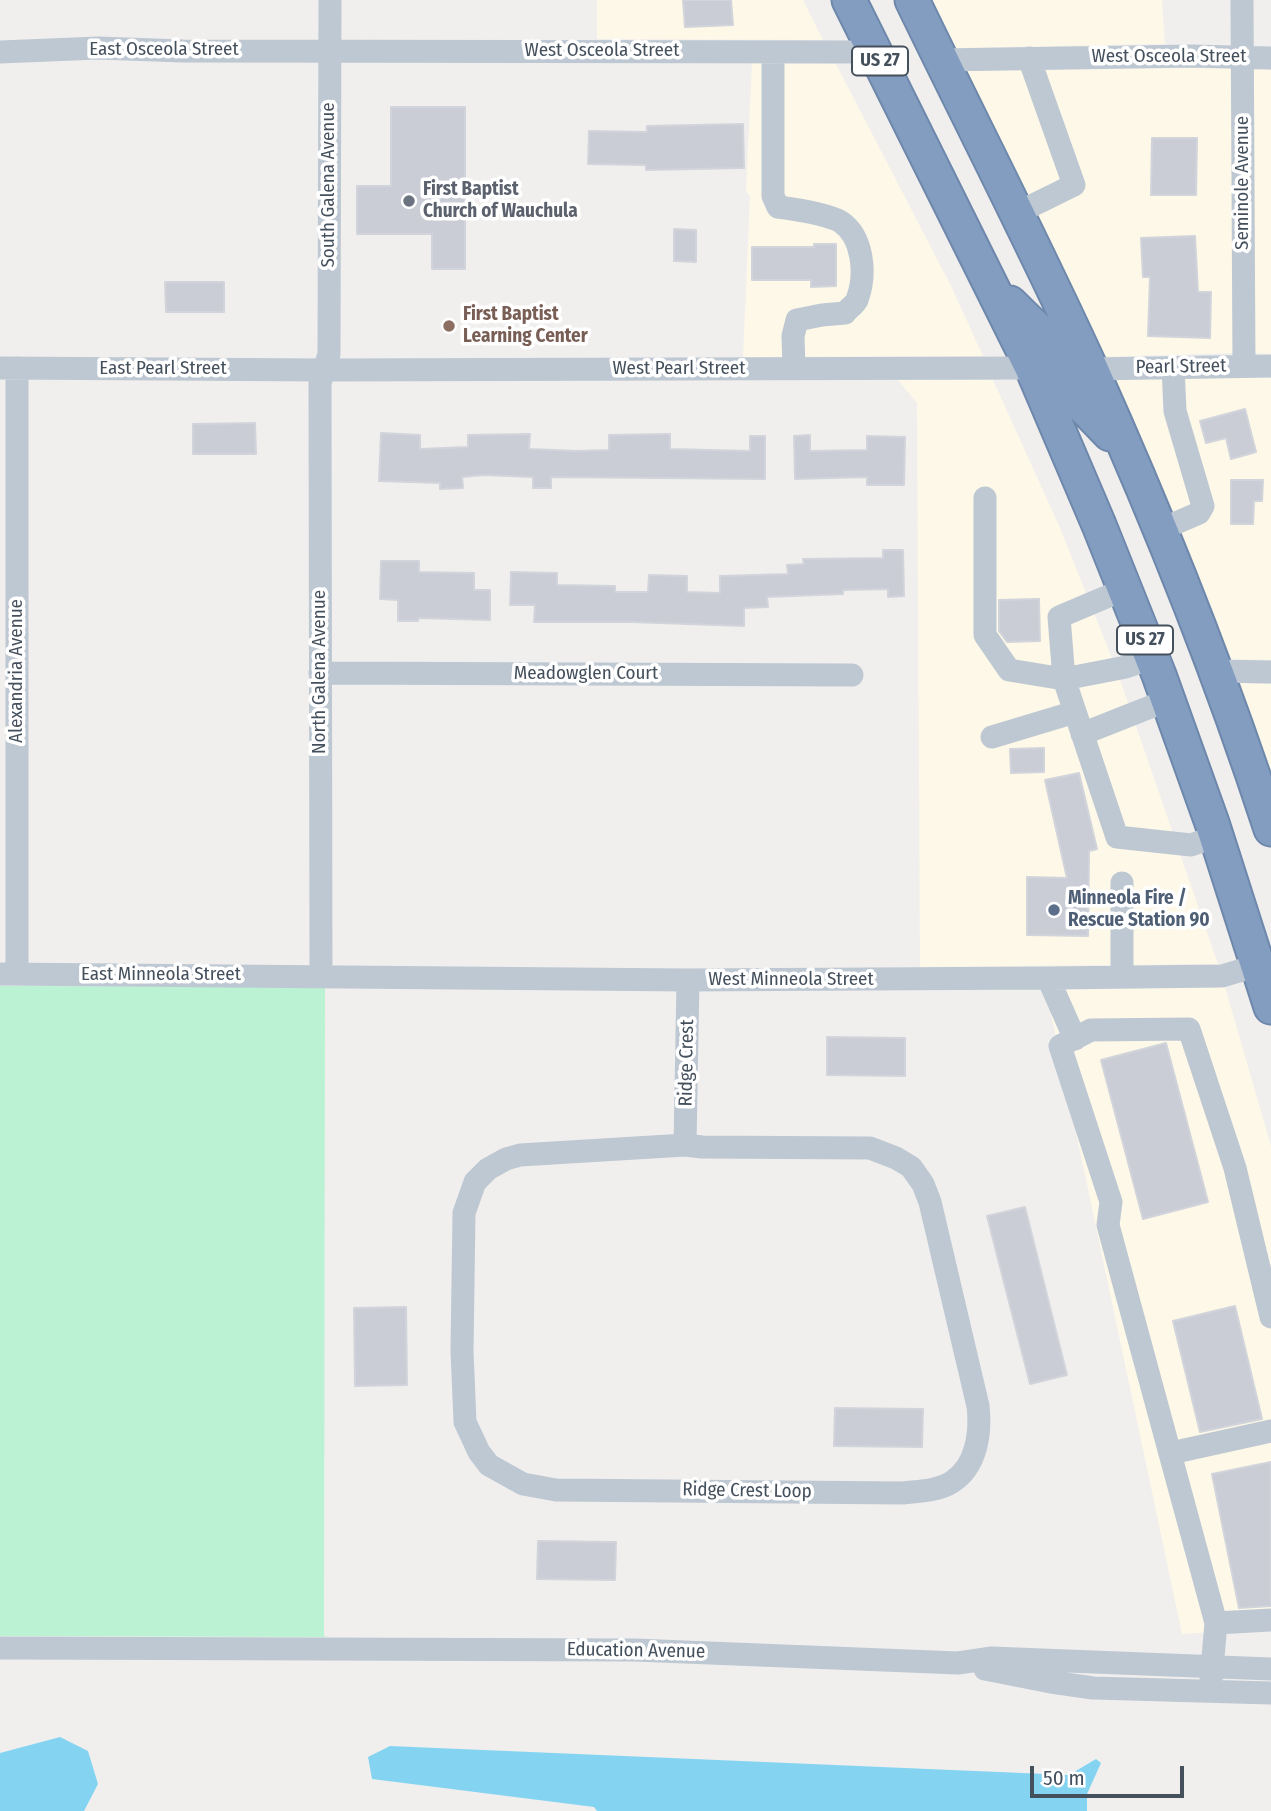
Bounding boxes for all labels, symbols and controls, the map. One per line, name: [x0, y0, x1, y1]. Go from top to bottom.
street label: East Osceola Street: [89, 39, 239, 61]
street label: West Osceola Street: [525, 40, 679, 62]
road number: US 27: [852, 46, 908, 76]
street label: West Osceola Street: [1092, 46, 1246, 68]
street label: South Galena Avenue: [318, 102, 340, 268]
street label: Seminole Avenue: [1232, 116, 1254, 250]
place label: First Baptist Church of Wauchula: [423, 179, 578, 223]
marker: First Baptist Church of Wauchula: [401, 193, 417, 209]
place label: First Baptist Learning Center: [463, 304, 588, 348]
marker: First Baptist Learning Center: [441, 318, 457, 334]
street label: Pearl Street: [1135, 355, 1227, 379]
street label: East Pearl Street: [99, 358, 227, 380]
street label: West Pearl Street: [613, 358, 745, 380]
street label: North Galena Avenue: [309, 590, 331, 754]
street label: Alexandria Avenue: [6, 599, 28, 743]
road number: US 27: [1117, 626, 1173, 654]
street label: Meadowglen Court: [514, 663, 658, 685]
place label: Minneola Fire / Rescue Station 90: [1068, 888, 1210, 932]
marker: Minneola Fire / Rescue Station 90: [1046, 902, 1062, 918]
street label: East Minneola Street: [81, 964, 241, 986]
street label: West Minneola Street: [708, 969, 874, 991]
street label: Ridge Crest: [675, 1019, 699, 1107]
street label: Ridge Crest Loop: [682, 1478, 812, 1504]
street label: Education Avenue: [567, 1638, 705, 1664]
scale bar: [1033, 1752, 1187, 1796]
text: 50 m: [1043, 1765, 1085, 1791]

